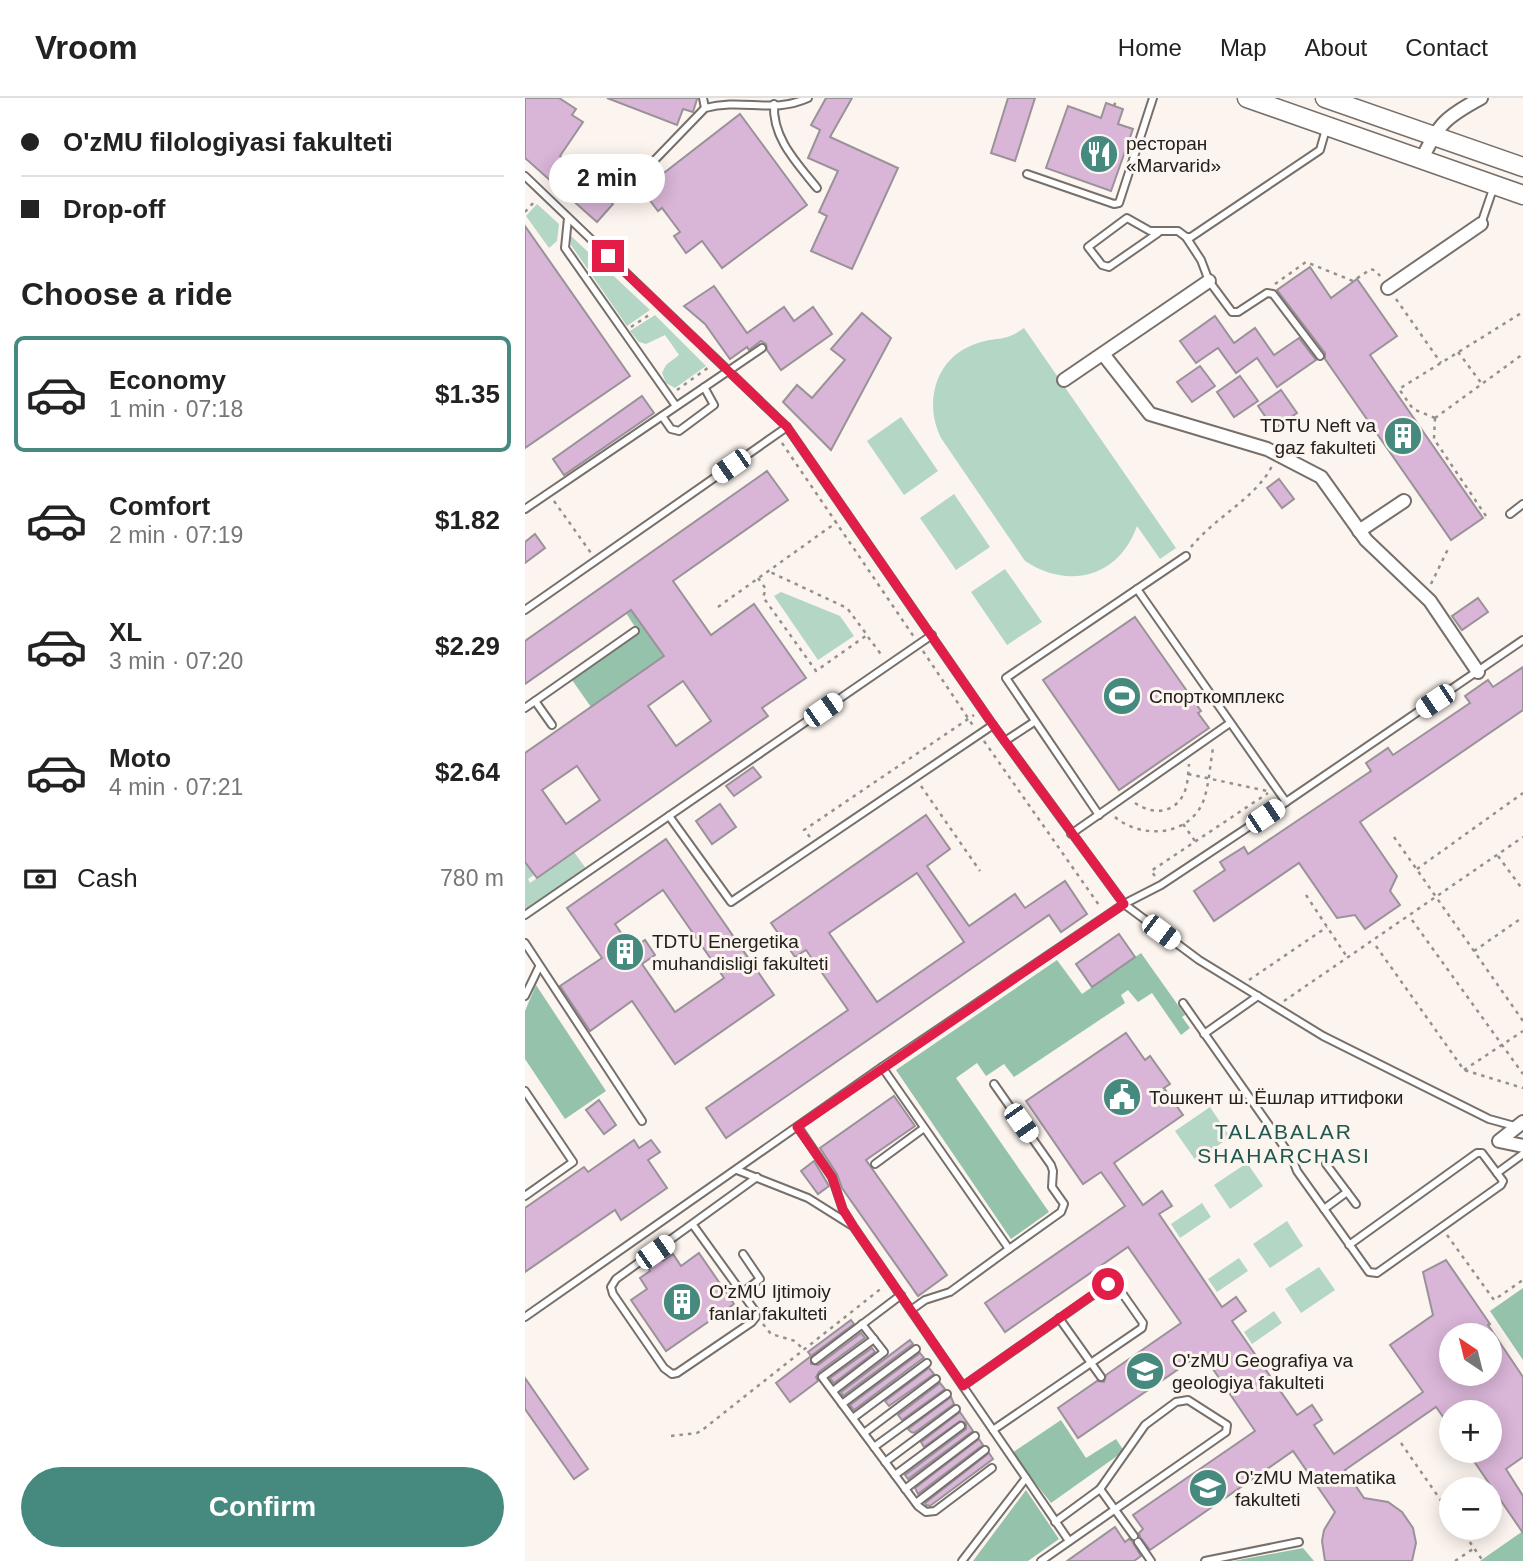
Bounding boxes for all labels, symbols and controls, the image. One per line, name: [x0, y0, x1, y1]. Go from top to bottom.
text: Vroom: [35, 29, 138, 66]
text: Home: [1118, 34, 1182, 61]
text: Map: [1220, 34, 1267, 61]
text: About: [1305, 34, 1367, 61]
text: Contact: [1405, 34, 1488, 61]
text: O'zMU filologiyasi fakulteti: [63, 127, 393, 157]
restaurant icon: ресторан «Marvarid»: [1078, 133, 1120, 175]
place label: ресторан «Marvarid»: [1126, 133, 1221, 176]
callout: 2 min: [550, 155, 666, 204]
text: 2 min: [577, 165, 637, 191]
text: Drop-off: [63, 194, 166, 224]
route end: [592, 240, 624, 272]
text: Choose a ride: [21, 276, 233, 312]
icon: car: [25, 363, 88, 426]
text: Economy: [109, 365, 226, 395]
text: $1.35: [435, 379, 500, 409]
text: 1 min · 07:18: [109, 396, 243, 422]
place label: TDTU Neft va gaz fakulteti: [1260, 415, 1376, 458]
building icon: TDTU Neft va gaz fakulteti: [1382, 415, 1424, 457]
car: [708, 445, 755, 487]
icon: car: [25, 489, 88, 552]
text: Comfort: [109, 491, 210, 521]
text: $1.82: [435, 505, 500, 535]
text: 2 min · 07:19: [109, 522, 243, 548]
icon: car: [25, 615, 88, 678]
text: XL: [109, 617, 142, 647]
text: $2.29: [435, 631, 500, 661]
text: 3 min · 07:20: [109, 648, 243, 674]
sports icon: Спорткомплекс: [1101, 675, 1143, 717]
car: [1412, 681, 1459, 721]
place label: Спорткомплекс: [1149, 686, 1285, 707]
car: [800, 689, 847, 731]
icon: car: [25, 741, 88, 804]
text: Moto: [109, 743, 171, 773]
text: $2.64: [435, 757, 500, 787]
text: 4 min · 07:21: [109, 774, 243, 800]
car: [1242, 796, 1289, 836]
icon: cash: [21, 860, 59, 898]
text: Cash: [77, 863, 138, 893]
text: 780 m: [440, 865, 504, 891]
car: [1138, 911, 1185, 953]
building icon: TDTU Energetika muhandisligi fakulteti: [604, 931, 646, 973]
place label: TDTU Energetika muhandisligi fakulteti: [652, 931, 828, 974]
public building icon: Тошкент ш. Ёшлар иттифоки: [1101, 1076, 1143, 1118]
place label: Тошкент ш. Ёшлар иттифоки: [1149, 1087, 1403, 1108]
car: [1001, 1100, 1042, 1146]
district label: TALABALAR SHAHARCHASI: [1197, 1120, 1371, 1167]
car: [632, 1231, 679, 1273]
route start: [1092, 1268, 1124, 1300]
building icon: O'zMU Ijtimoiy fanlar fakulteti: [661, 1281, 703, 1323]
place label: O'zMU Ijtimoiy fanlar fakulteti: [709, 1281, 831, 1324]
north arrow: [1439, 1323, 1501, 1386]
map controls: [1439, 1323, 1502, 1540]
school or university icon: O'zMU Geografiya va geologiya fakulteti: [1124, 1350, 1166, 1392]
place label: O'zMU Geografiya va geologiya fakulteti: [1172, 1350, 1353, 1393]
button: +: [1439, 1400, 1502, 1463]
button: Confirm: [21, 1467, 504, 1547]
school or university icon: O'zMU Matematika fakulteti: [1187, 1467, 1229, 1509]
place label: O'zMU Matematika fakulteti: [1235, 1467, 1396, 1510]
button: −: [1439, 1477, 1502, 1540]

